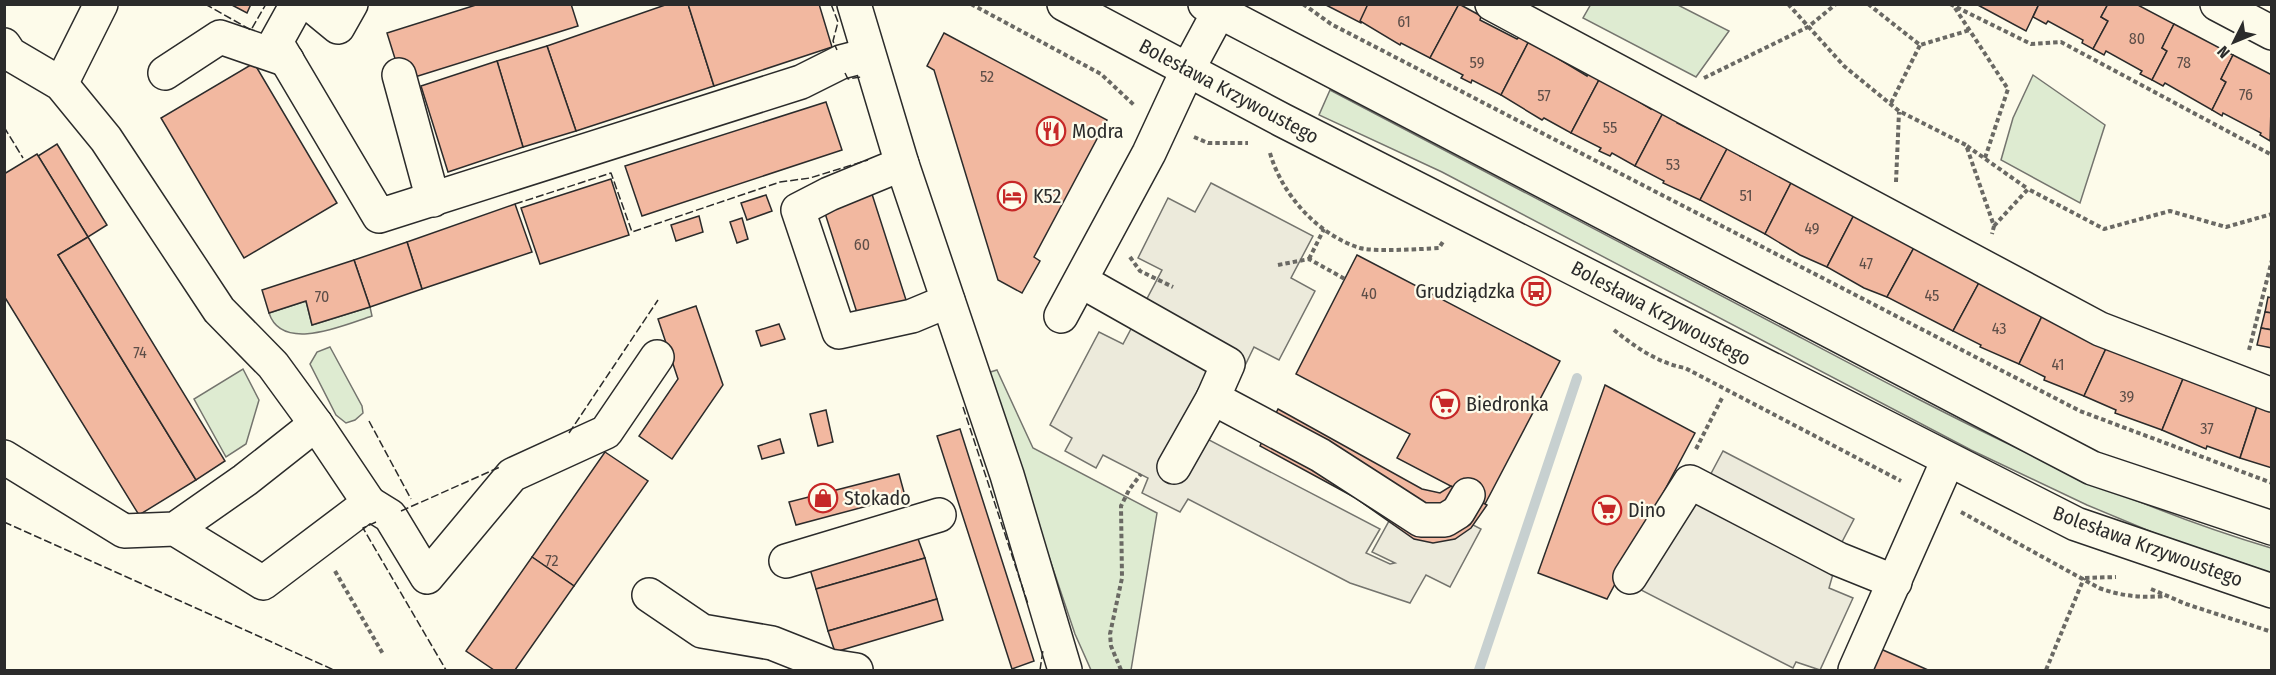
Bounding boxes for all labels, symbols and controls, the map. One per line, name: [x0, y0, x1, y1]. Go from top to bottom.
house number: 61: [1397, 12, 1411, 31]
north arrow: [2204, 12, 2264, 72]
house number: 80: [2129, 29, 2145, 48]
street label: Bolesława Krzywoustego: [1135, 33, 1323, 149]
text: N: [2213, 42, 2234, 62]
house number: 59: [1470, 53, 1485, 72]
house number: 78: [2177, 53, 2191, 72]
house number: 52: [980, 67, 994, 86]
house number: 76: [2239, 85, 2253, 104]
house number: 57: [1537, 86, 1551, 105]
restaurant icon: Modra: [1035, 115, 1067, 147]
house number: 55: [1603, 118, 1617, 137]
place label: Modra: [1072, 119, 1124, 143]
house number: 53: [1666, 155, 1680, 174]
hotel icon: K52: [996, 180, 1028, 212]
place label: K52: [1033, 184, 1062, 208]
house number: 51: [1740, 186, 1752, 205]
house number: 49: [1804, 219, 1820, 238]
house number: 60: [854, 235, 870, 254]
house number: 47: [1859, 254, 1873, 273]
street label: Bolesława Krzywoustego: [1567, 255, 1755, 371]
bus stop icon: Grudziądzka: [1520, 275, 1552, 307]
place label: Grudziądzka: [1415, 279, 1515, 303]
house number: 40: [1361, 284, 1377, 303]
house number: 45: [1925, 286, 1939, 305]
house number: 70: [315, 287, 329, 306]
house number: 43: [1992, 319, 2006, 338]
house number: 74: [133, 343, 147, 362]
house number: 41: [2051, 355, 2065, 374]
house number: 39: [2120, 387, 2135, 406]
supermarket icon: Biedronka: [1429, 388, 1461, 420]
place label: Biedronka: [1466, 392, 1549, 416]
house number: 37: [2200, 419, 2214, 438]
shop icon: Stokado: [807, 482, 839, 514]
place label: Stokado: [844, 486, 911, 510]
supermarket icon: Dino: [1591, 494, 1623, 526]
place label: Dino: [1628, 498, 1666, 522]
street label: Bolesława Krzywoustego: [2050, 501, 2246, 591]
house number: 72: [545, 551, 559, 570]

